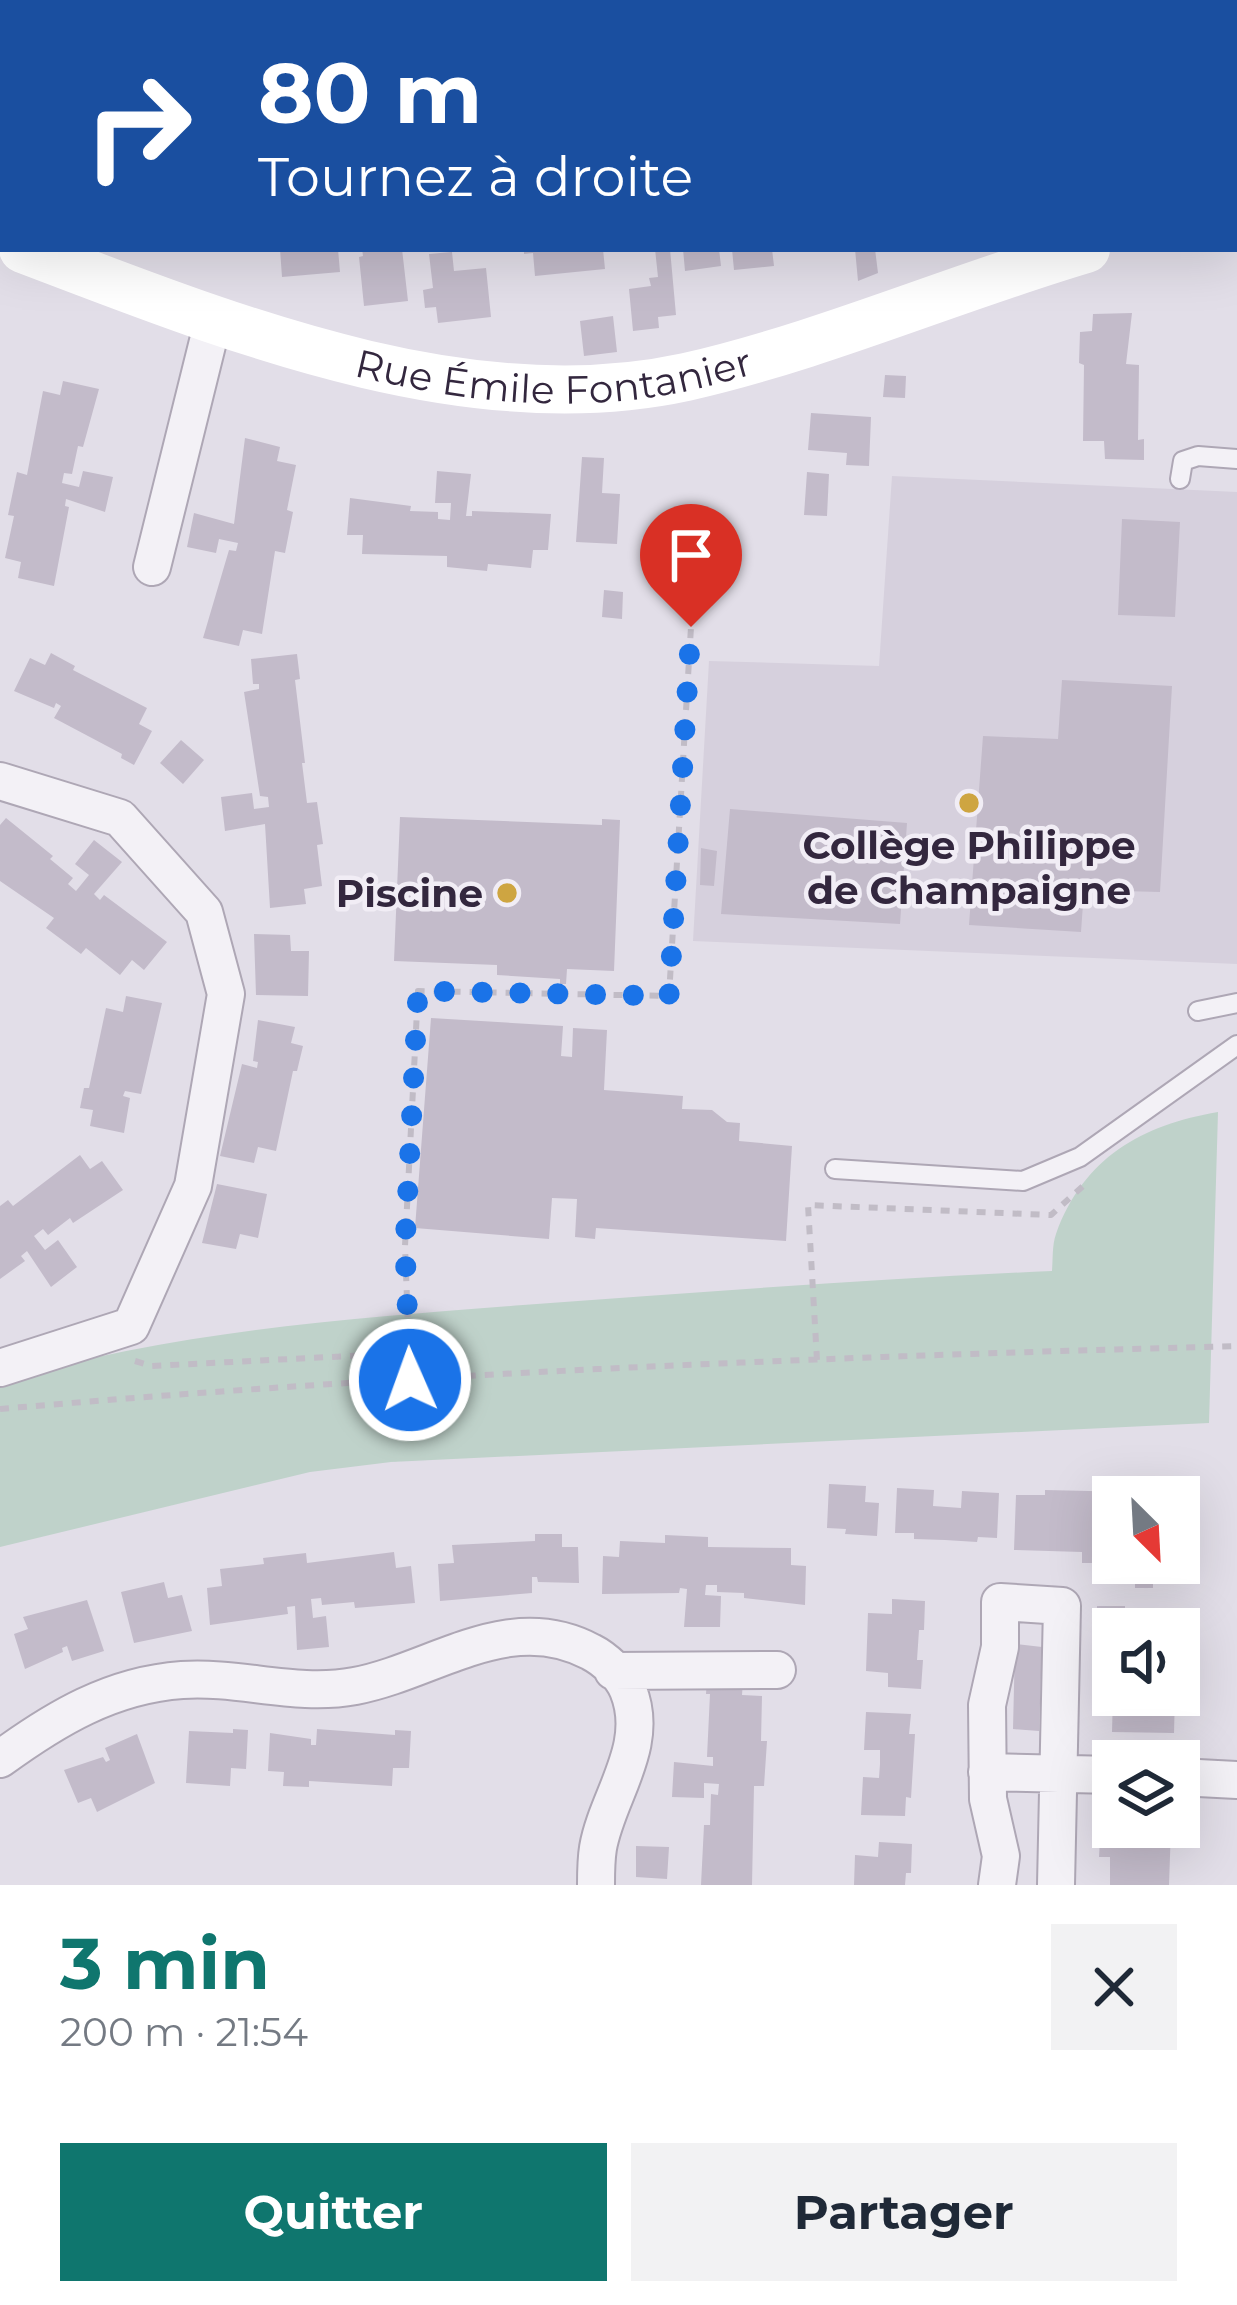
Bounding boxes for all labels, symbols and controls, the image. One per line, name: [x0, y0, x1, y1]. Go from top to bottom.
text: 80 m: [258, 42, 482, 144]
icon: right: [60, 48, 216, 204]
text: Tournez à droite: [258, 144, 693, 210]
street label: Rue Émile Fontanier: [351, 337, 757, 414]
pin: [640, 504, 742, 627]
icon: arrive: [658, 522, 724, 588]
marker: Collège Philippe de Champaigne: [956, 790, 982, 816]
place label: Collège Philippe de Champaigne: [802, 821, 1136, 914]
place label: Piscine: [336, 869, 483, 917]
marker: Piscine: [494, 880, 520, 906]
position arrow: [347, 1317, 473, 1443]
north arrow: [1092, 1476, 1200, 1584]
map controls: [1092, 1476, 1200, 1848]
button: sound: [1092, 1608, 1200, 1716]
button: layers: [1092, 1740, 1200, 1848]
text: 3 min: [60, 1919, 270, 2007]
button: close: [1051, 1924, 1177, 2050]
text: 200 m · 21:54: [60, 2008, 308, 2056]
button: Quitter: [60, 2143, 607, 2281]
button: Partager: [631, 2143, 1177, 2281]

